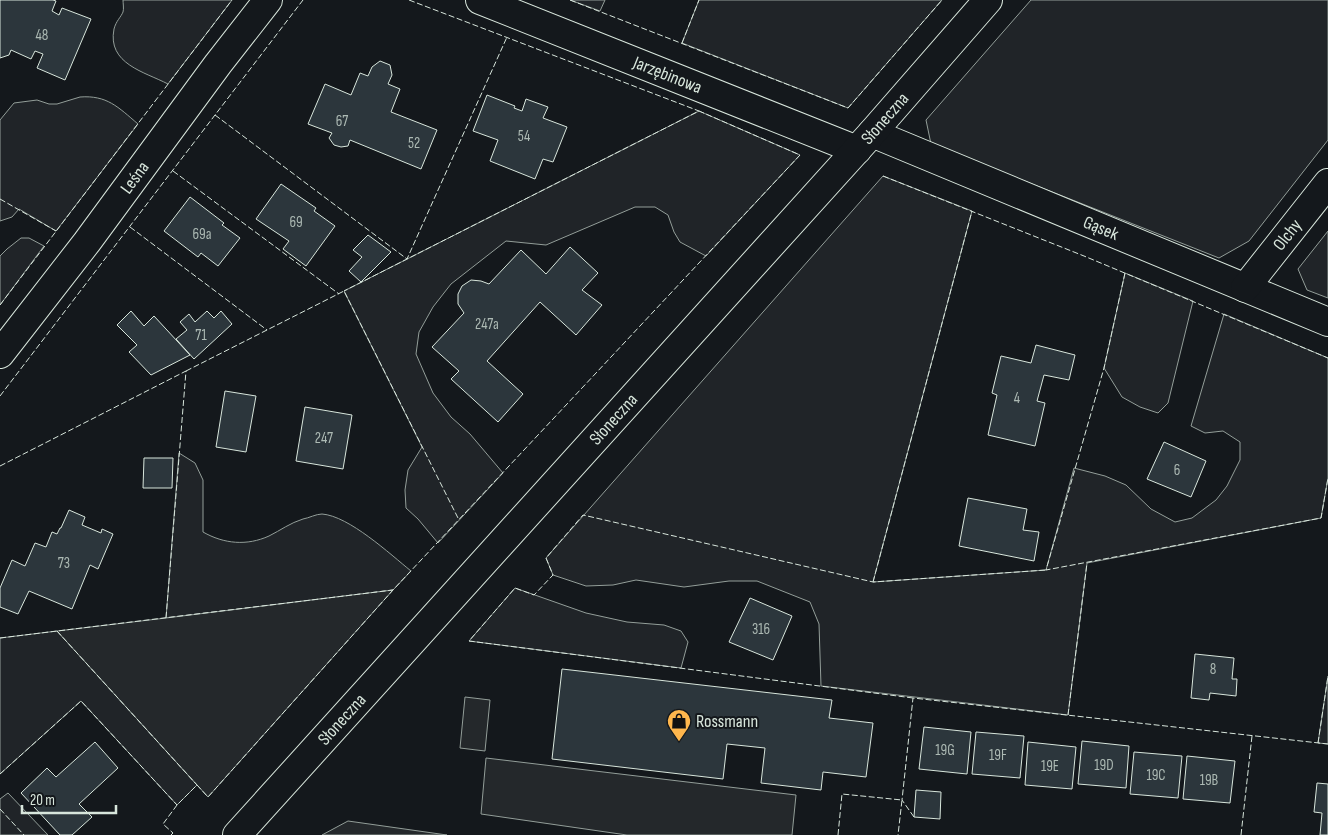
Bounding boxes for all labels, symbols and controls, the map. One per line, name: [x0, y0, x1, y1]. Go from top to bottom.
house number: 48: [36, 26, 48, 45]
street label: Jarzębinowa: [629, 51, 705, 98]
street label: Słoneczna: [857, 88, 913, 149]
house number: 67: [336, 112, 348, 131]
house number: 54: [518, 127, 530, 146]
house number: 52: [408, 134, 420, 153]
street label: Leśna: [116, 157, 153, 198]
street label: Gąsek: [1080, 211, 1122, 245]
house number: 69: [289, 213, 303, 232]
street label: Olchy: [1268, 215, 1306, 255]
house number: 69a: [193, 225, 212, 244]
house number: 247a: [475, 315, 499, 334]
house number: 71: [195, 326, 207, 345]
street label: Słoneczna: [585, 389, 642, 449]
house number: 4: [1014, 389, 1020, 408]
house number: 247: [315, 429, 333, 448]
house number: 6: [1174, 461, 1180, 480]
house number: 73: [58, 554, 70, 573]
house number: 316: [752, 620, 770, 639]
house number: 8: [1210, 660, 1216, 679]
street label: Słoneczna: [313, 689, 370, 749]
shop icon: Rossmann: [666, 708, 692, 742]
place label: Rossmann: [696, 711, 758, 732]
house number: 19G: [935, 741, 955, 760]
house number: 19F: [989, 746, 1007, 765]
house number: 19D: [1094, 756, 1114, 775]
house number: 19E: [1041, 757, 1059, 776]
house number: 19C: [1146, 766, 1166, 785]
house number: 19B: [1200, 771, 1219, 790]
scale bar: [22, 782, 116, 814]
text: 20 m: [30, 791, 55, 810]

